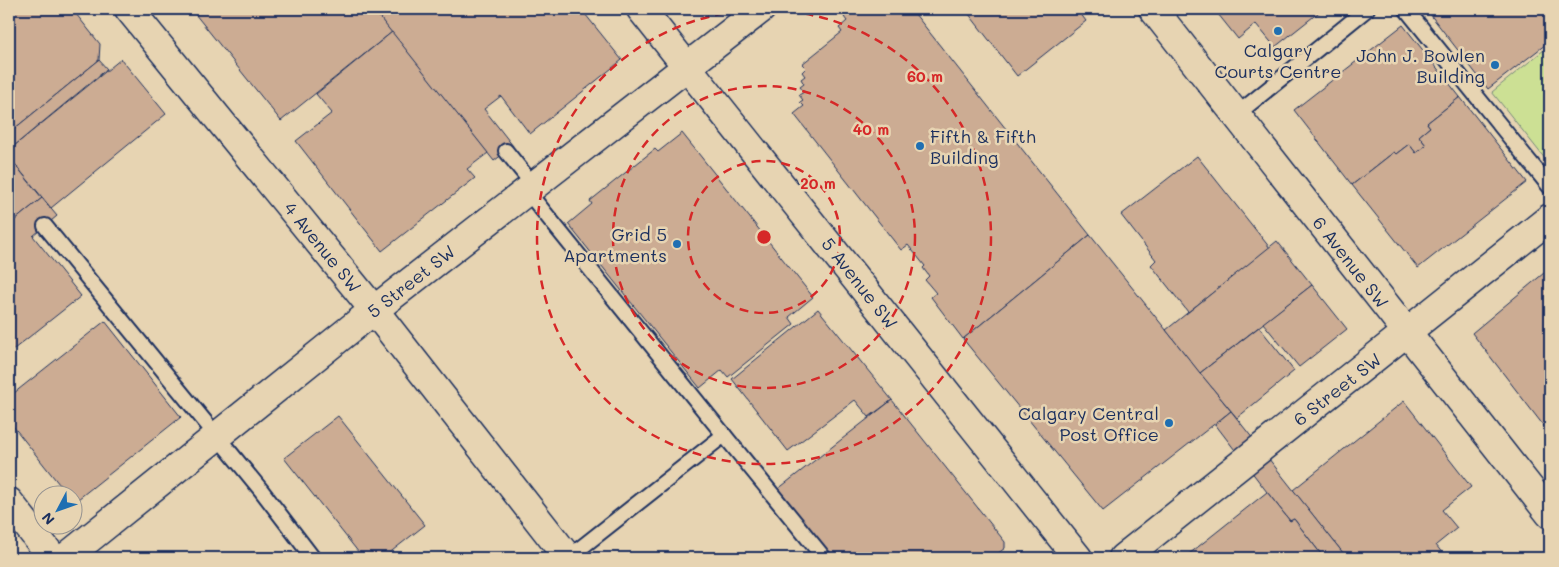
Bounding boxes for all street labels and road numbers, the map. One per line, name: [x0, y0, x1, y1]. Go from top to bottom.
street label: 4 Avenue SW: [279, 197, 367, 297]
street label: 6 Avenue SW: [1307, 211, 1395, 313]
street label: 5 Avenue SW: [817, 232, 903, 334]
street label: 5 Street SW: [362, 239, 460, 323]
street label: 6 Street SW: [1288, 347, 1386, 431]

